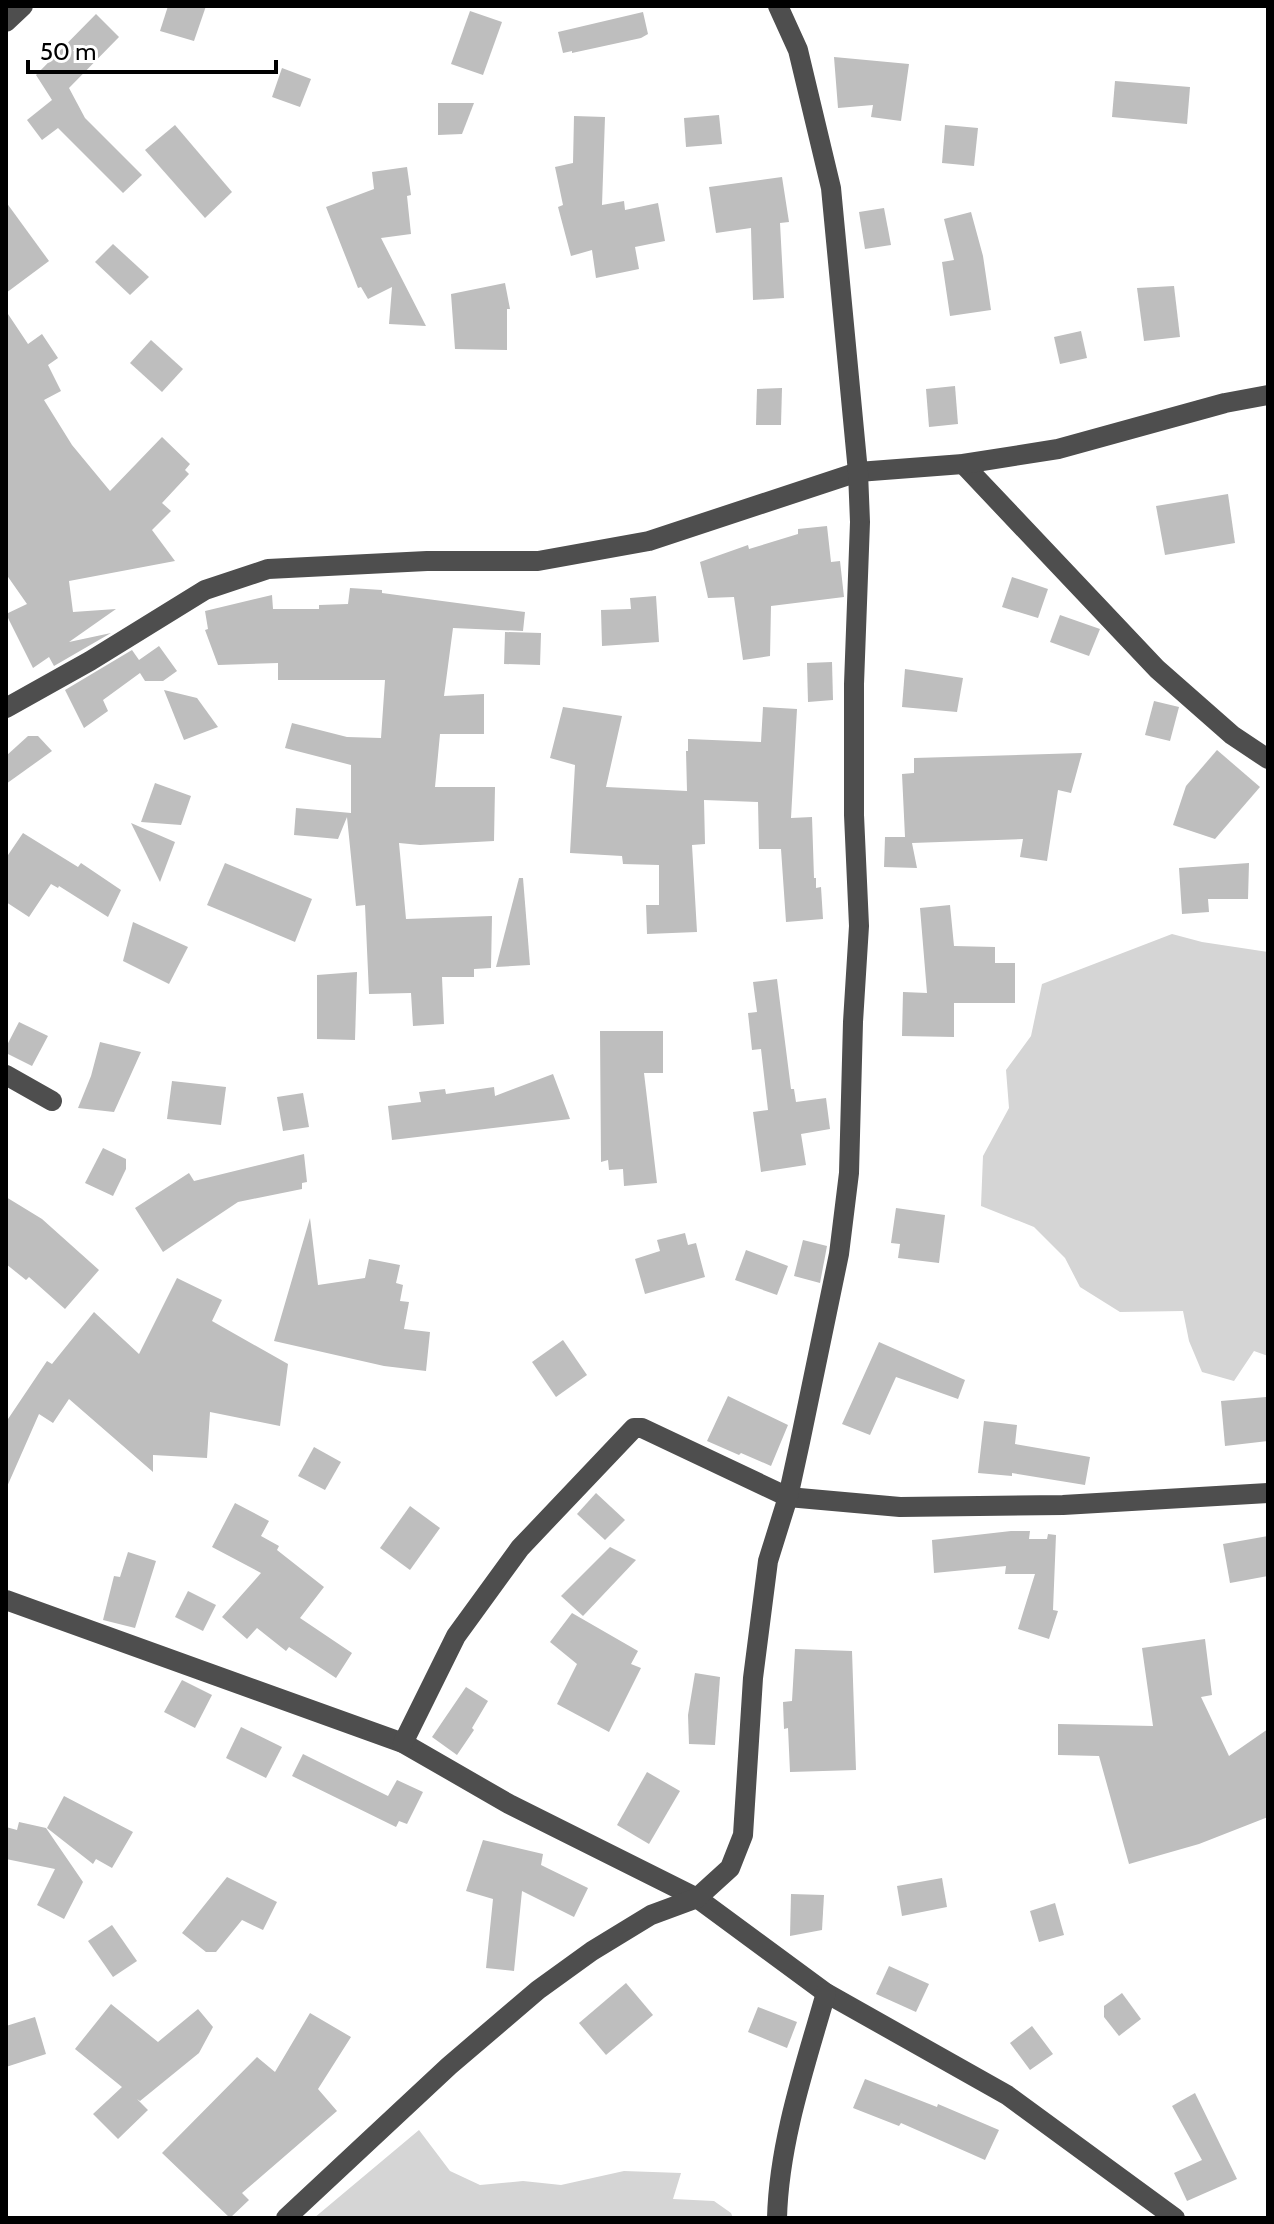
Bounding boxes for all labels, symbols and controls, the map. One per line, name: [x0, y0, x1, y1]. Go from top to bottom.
scale bar: [28, 24, 276, 74]
text: 50 m: [40, 37, 96, 66]

